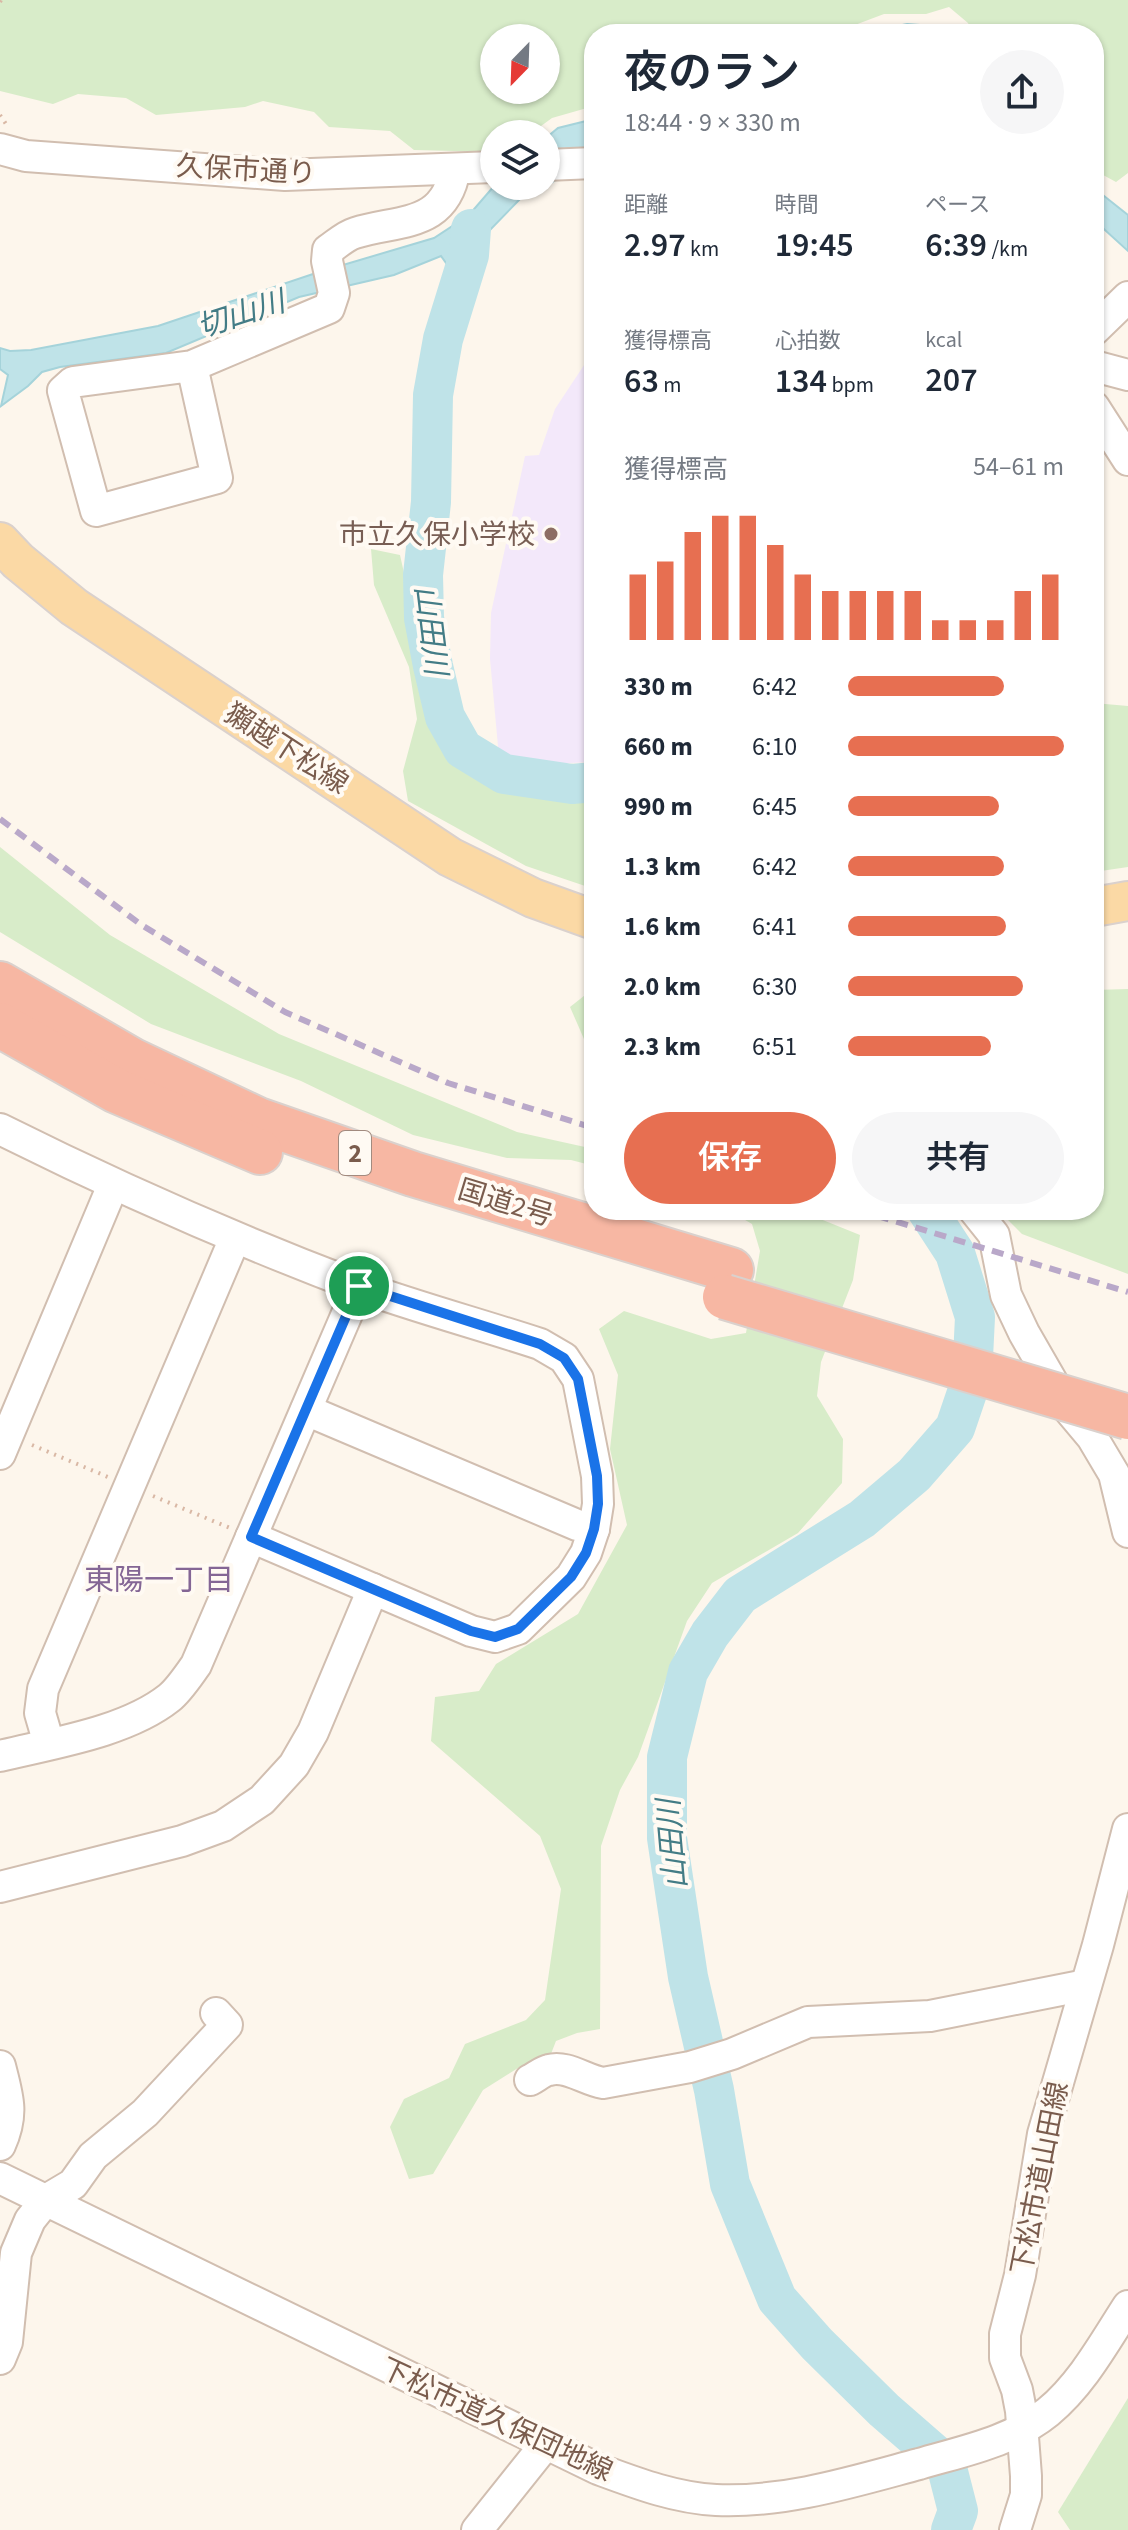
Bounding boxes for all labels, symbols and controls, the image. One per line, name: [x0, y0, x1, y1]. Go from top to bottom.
north arrow: [480, 24, 560, 104]
map controls: [480, 24, 560, 200]
text: 夜のラン: [624, 42, 800, 105]
button: share: [980, 50, 1064, 134]
text: 18:44 · 9 × 330 m: [624, 104, 801, 141]
button: layers: [480, 120, 560, 200]
street label: 久保市通り: [175, 146, 317, 194]
text: 距離: [624, 189, 668, 221]
text: 時間: [775, 189, 819, 221]
text: ペース: [925, 189, 990, 221]
text: 2.97: [624, 221, 686, 270]
text: 19:45: [775, 221, 854, 270]
text: 6:39: [925, 221, 987, 270]
text: km: [686, 233, 719, 265]
text: /km: [987, 233, 1028, 265]
water label: 切山川: [192, 279, 293, 349]
text: kcal: [925, 324, 962, 356]
text: 獲得標高: [624, 325, 712, 357]
text: 心拍数: [775, 325, 841, 357]
text: 207: [925, 356, 978, 405]
text: 63: [624, 357, 659, 406]
text: 134: [775, 357, 827, 406]
text: m: [659, 369, 682, 401]
text: bpm: [827, 369, 874, 401]
text: 54–61 m: [973, 448, 1064, 485]
text: 獲得標高: [624, 451, 728, 488]
place label: 市立久保小学校: [339, 515, 535, 555]
marker: 市立久保小学校: [542, 525, 560, 543]
water label: 山田川: [404, 583, 458, 680]
text: 330 m: [624, 668, 693, 705]
text: 6:42: [752, 668, 797, 705]
street label: 獺越下松線: [217, 694, 356, 804]
text: 660 m: [624, 728, 693, 765]
text: 6:10: [752, 728, 797, 765]
text: 990 m: [624, 788, 693, 825]
text: 6:45: [752, 788, 797, 825]
text: 1.3 km: [624, 848, 701, 885]
text: 6:42: [752, 848, 797, 885]
text: 1.6 km: [624, 908, 701, 945]
text: 6:41: [752, 908, 797, 945]
text: 2.0 km: [624, 968, 701, 1005]
text: 6:30: [752, 968, 797, 1005]
text: 2.3 km: [624, 1028, 701, 1065]
text: 6:51: [752, 1028, 797, 1065]
button: 保存: [624, 1112, 836, 1204]
button: 共有: [852, 1112, 1064, 1204]
road number: 2: [339, 1131, 371, 1175]
street label: 国道2号: [453, 1170, 558, 1236]
pin: [325, 1252, 393, 1320]
icon: arrive: [337, 1264, 381, 1308]
district label: 東陽一丁目: [84, 1559, 234, 1602]
water label: 山田川: [647, 1794, 698, 1891]
street label: 下松市道山田線: [1002, 2078, 1078, 2278]
street label: 下松市道久保団地線: [374, 2349, 619, 2491]

